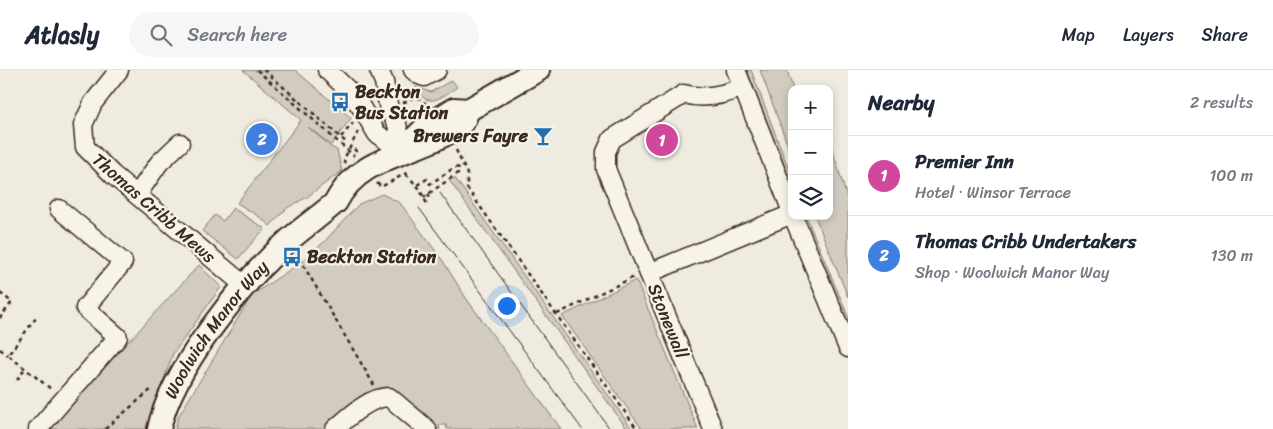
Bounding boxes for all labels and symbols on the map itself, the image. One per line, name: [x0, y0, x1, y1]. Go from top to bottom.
place label: Beckton Bus Station: [355, 76, 449, 129]
bus stop icon: Beckton Bus Station: [329, 91, 351, 113]
pin: 2: [246, 120, 278, 158]
place label: Brewers Fayre: [413, 120, 529, 152]
pin: 1: [646, 121, 678, 159]
bar icon: Brewers Fayre: [532, 125, 554, 147]
street label: Thomas Cribb Mews: [85, 145, 224, 272]
place label: Beckton Station: [307, 241, 437, 273]
bus stop icon: Beckton Station: [281, 246, 303, 268]
street label: Woolwich Manor Way: [155, 252, 277, 404]
street label: Stonewall: [638, 278, 698, 364]
your location: [494, 293, 520, 319]

